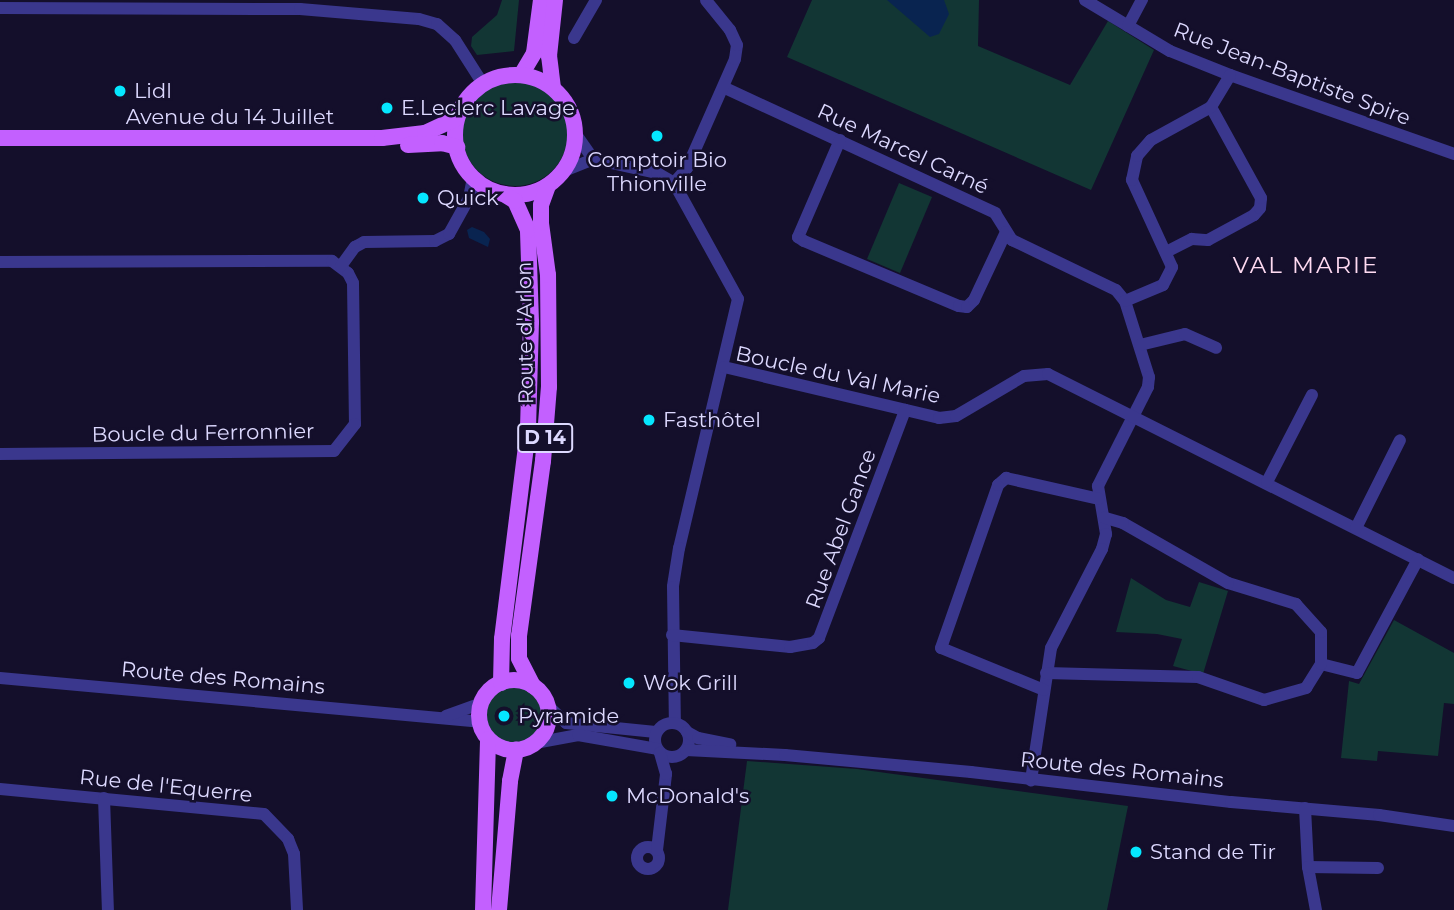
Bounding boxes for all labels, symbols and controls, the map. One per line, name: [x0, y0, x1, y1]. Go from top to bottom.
street label: Rue Jean-Baptiste Spire: [1170, 17, 1414, 131]
place label: Lidl: [134, 78, 172, 104]
marker: Lidl: [112, 83, 128, 99]
place label: E.Leclerc Lavage: [401, 95, 575, 121]
street label: Rue Marcel Carné: [813, 98, 993, 200]
marker: E.Leclerc Lavage: [379, 100, 395, 116]
street label: Avenue du 14 Juillet: [126, 104, 334, 130]
marker: Comptoir Bio Thionville: [649, 128, 665, 144]
place label: Comptoir Bio Thionville: [587, 147, 727, 197]
place label: Quick: [437, 185, 499, 211]
marker: Quick: [415, 190, 431, 206]
district label: VAL MARIE: [1234, 251, 1378, 279]
street label: Route d'Arlon: [511, 261, 539, 405]
street label: Boucle du Val Marie: [733, 341, 943, 409]
place label: Fasthôtel: [663, 407, 761, 433]
marker: Fasthôtel: [641, 412, 657, 428]
street label: Boucle du Ferronnier: [91, 418, 315, 448]
road number: D 14: [517, 422, 573, 453]
street label: Rue Abel Gance: [800, 446, 882, 612]
street label: Route des Romains: [120, 657, 326, 699]
place label: Wok Grill: [643, 670, 738, 696]
marker: Wok Grill: [621, 675, 637, 691]
place label: Pyramide: [518, 703, 619, 729]
marker: Pyramide: [496, 708, 512, 724]
street label: Route des Romains: [1019, 747, 1225, 793]
street label: Rue de l'Equerre: [78, 764, 254, 808]
place label: McDonald's: [626, 783, 749, 809]
marker: McDonald's: [604, 788, 620, 804]
place label: Stand de Tir: [1150, 839, 1276, 865]
marker: Stand de Tir: [1128, 844, 1144, 860]

